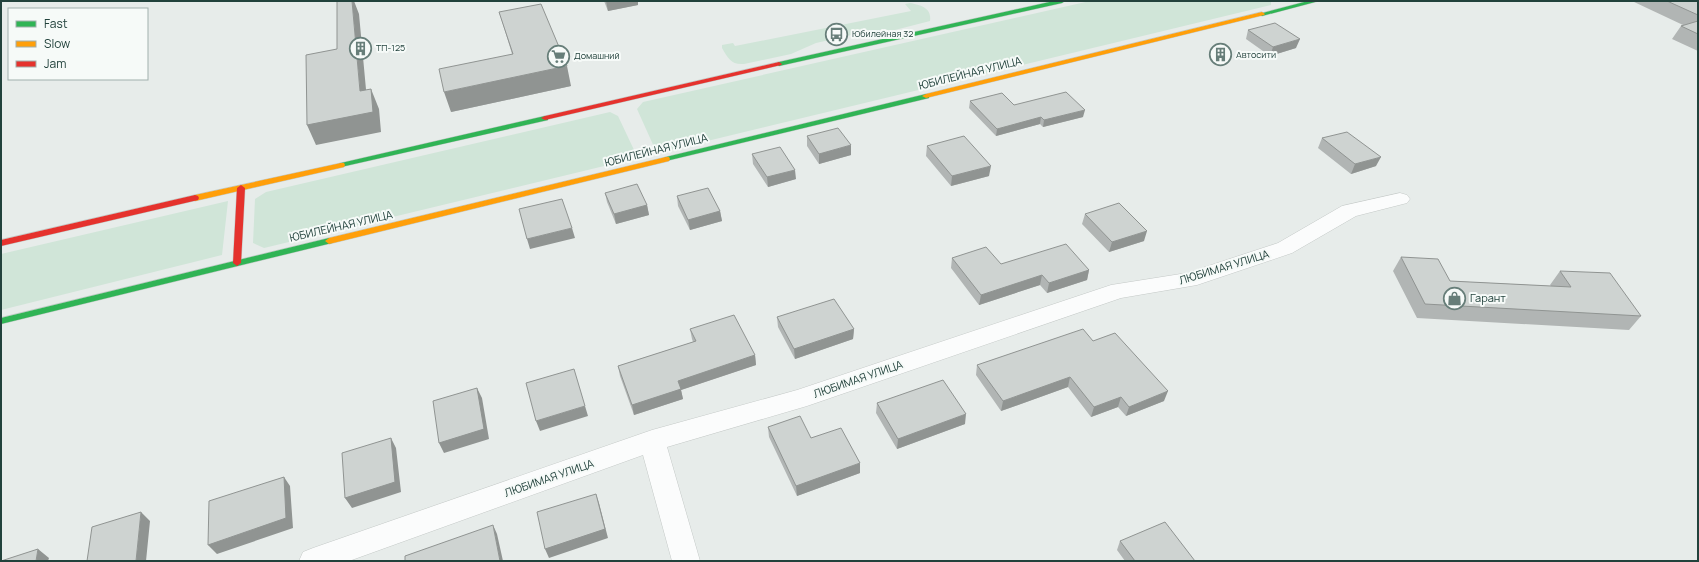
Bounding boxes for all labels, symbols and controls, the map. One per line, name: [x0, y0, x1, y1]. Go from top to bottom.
legend: [8, 8, 148, 80]
text: Fast: [44, 15, 68, 32]
bus stop icon: Юбилейная 32: [823, 21, 849, 47]
place label: Юбилейная 32: [852, 27, 913, 40]
text: Slow: [44, 35, 70, 52]
building icon: ТП-125: [347, 35, 373, 61]
place label: ТП-125: [376, 41, 405, 54]
building icon: Автосити: [1207, 42, 1233, 68]
supermarket icon: Домашний: [546, 43, 572, 69]
place label: Автосити: [1236, 48, 1276, 61]
place label: Домашний: [574, 49, 620, 62]
street label: ЮБИЛЕЙНАЯ УЛИЦА: [917, 52, 1023, 93]
text: Jam: [44, 55, 66, 72]
street label: ЮБИЛЕЙНАЯ УЛИЦА: [603, 129, 709, 170]
street label: ЮБИЛЕЙНАЯ УЛИЦА: [288, 206, 394, 245]
street label: ЛЮБИМАЯ УЛИЦА: [1177, 246, 1271, 287]
shop icon: Гарант: [1441, 285, 1467, 311]
place label: Гарант: [1470, 290, 1506, 305]
street label: ЛЮБИМАЯ УЛИЦА: [811, 356, 904, 401]
street label: ЛЮБИМАЯ УЛИЦА: [502, 455, 595, 500]

